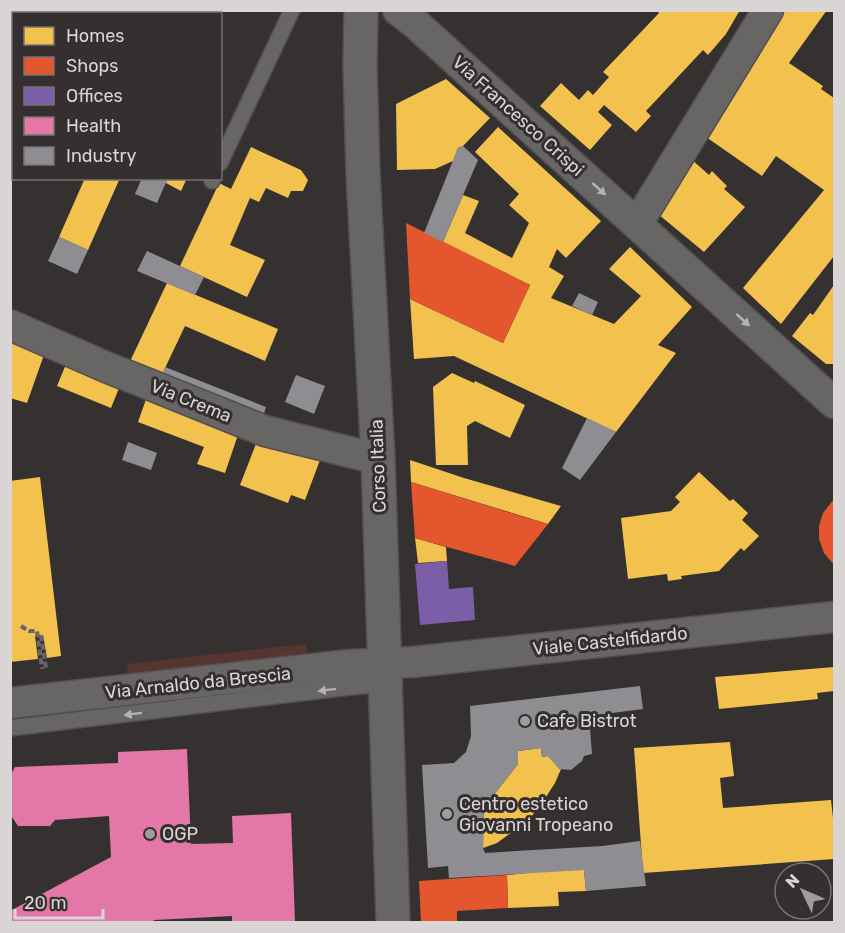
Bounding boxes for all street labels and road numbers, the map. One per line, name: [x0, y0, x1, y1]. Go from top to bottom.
street label: Via Francesco Crispi: [448, 51, 588, 181]
street label: Via Crema: [147, 375, 235, 427]
street label: Corso Italia: [365, 419, 391, 513]
street label: Viale Castelfidardo: [531, 622, 689, 660]
street label: Via Arnaldo da Brescia: [104, 662, 292, 704]

